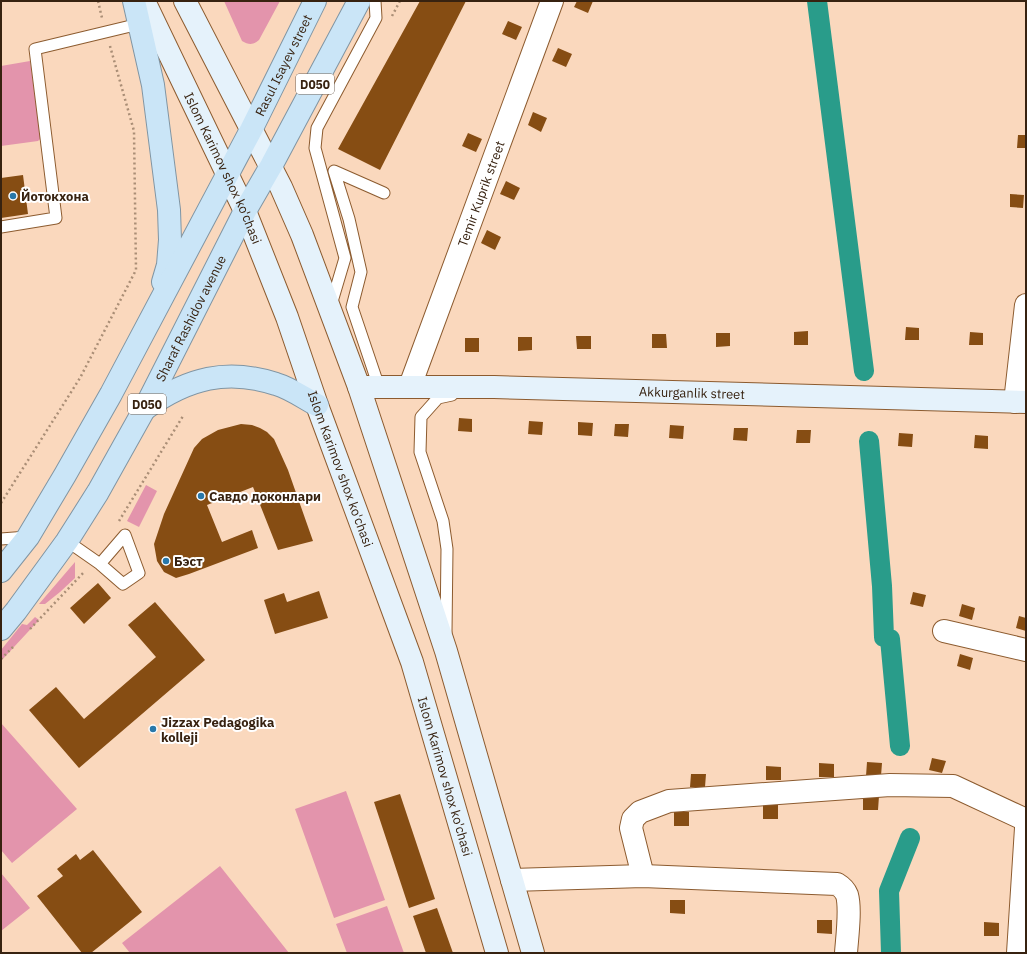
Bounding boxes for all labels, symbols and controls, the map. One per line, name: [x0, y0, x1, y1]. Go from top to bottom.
street label: Rasul Isayev street: [251, 11, 316, 119]
road number: D050: [296, 74, 334, 94]
street label: Islom Karimov shox ko'chasi: [181, 89, 266, 246]
street label: Temir Kuprik street: [454, 138, 508, 249]
place label: Йотокхона: [21, 188, 89, 205]
marker: Йотокхона: [8, 191, 18, 201]
street label: Sharaf Rashidov avenue: [151, 252, 230, 384]
street label: Akkurganlik street: [639, 383, 745, 403]
street label: Islom Karimov shox ko'chasi: [304, 388, 377, 549]
road number: D050: [128, 394, 166, 414]
place label: Cавдо доконлари: [209, 488, 321, 505]
marker: Cавдо доконлари: [196, 491, 206, 501]
place label: Бэст: [174, 553, 203, 570]
marker: Бэст: [161, 556, 171, 566]
street label: Islom Karimov shox ko'chasi: [414, 694, 477, 858]
place label: Jizzax Pedagogika kolleji: [161, 714, 274, 746]
marker: Jizzax Pedagogika kolleji: [148, 724, 158, 734]

